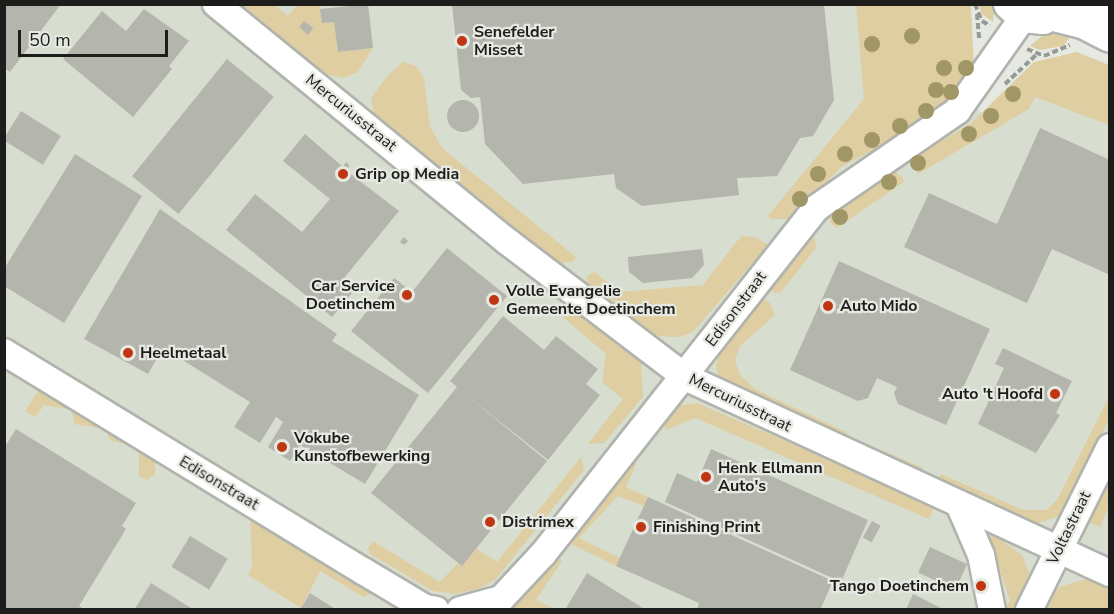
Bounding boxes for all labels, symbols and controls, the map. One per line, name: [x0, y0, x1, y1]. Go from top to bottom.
scale bar: [21, 18, 171, 56]
place label: Senefelder Misset: [474, 22, 555, 60]
text: 50 m: [29, 28, 71, 52]
marker: Senefelder Misset: [455, 34, 469, 48]
street label: Mercuriusstraat: [302, 70, 400, 156]
place label: Grip op Media: [355, 164, 459, 184]
marker: Grip op Media: [336, 167, 350, 181]
street label: Edisonstraat: [701, 268, 771, 350]
place label: Car Service Doetinchem: [306, 276, 395, 314]
place label: Volle Evangelie Gemeente Doetinchem: [506, 281, 675, 319]
marker: Car Service Doetinchem: [400, 288, 414, 302]
marker: Volle Evangelie Gemeente Doetinchem: [487, 293, 501, 307]
place label: Auto Mido: [840, 296, 918, 316]
marker: Auto Mido: [821, 299, 835, 313]
place label: Heelmetaal: [140, 343, 226, 363]
marker: Heelmetaal: [121, 346, 135, 360]
street label: Mercuriusstraat: [686, 370, 794, 436]
place label: Auto 't Hoofd: [942, 384, 1043, 404]
marker: Auto 't Hoofd: [1048, 387, 1062, 401]
place label: Vokube Kunstofbewerking: [294, 428, 430, 466]
marker: Vokube Kunstofbewerking: [275, 440, 289, 454]
street label: Edisonstraat: [176, 452, 262, 514]
place label: Henk Ellmann Auto's: [718, 458, 823, 496]
marker: Henk Ellmann Auto's: [699, 470, 713, 484]
street label: Voltastraat: [1043, 488, 1095, 568]
place label: Distrimex: [502, 512, 574, 532]
marker: Distrimex: [483, 515, 497, 529]
place label: Finishing Print: [653, 517, 760, 537]
marker: Finishing Print: [634, 520, 648, 534]
place label: Tango Doetinchem: [830, 576, 969, 596]
marker: Tango Doetinchem: [974, 579, 988, 593]

